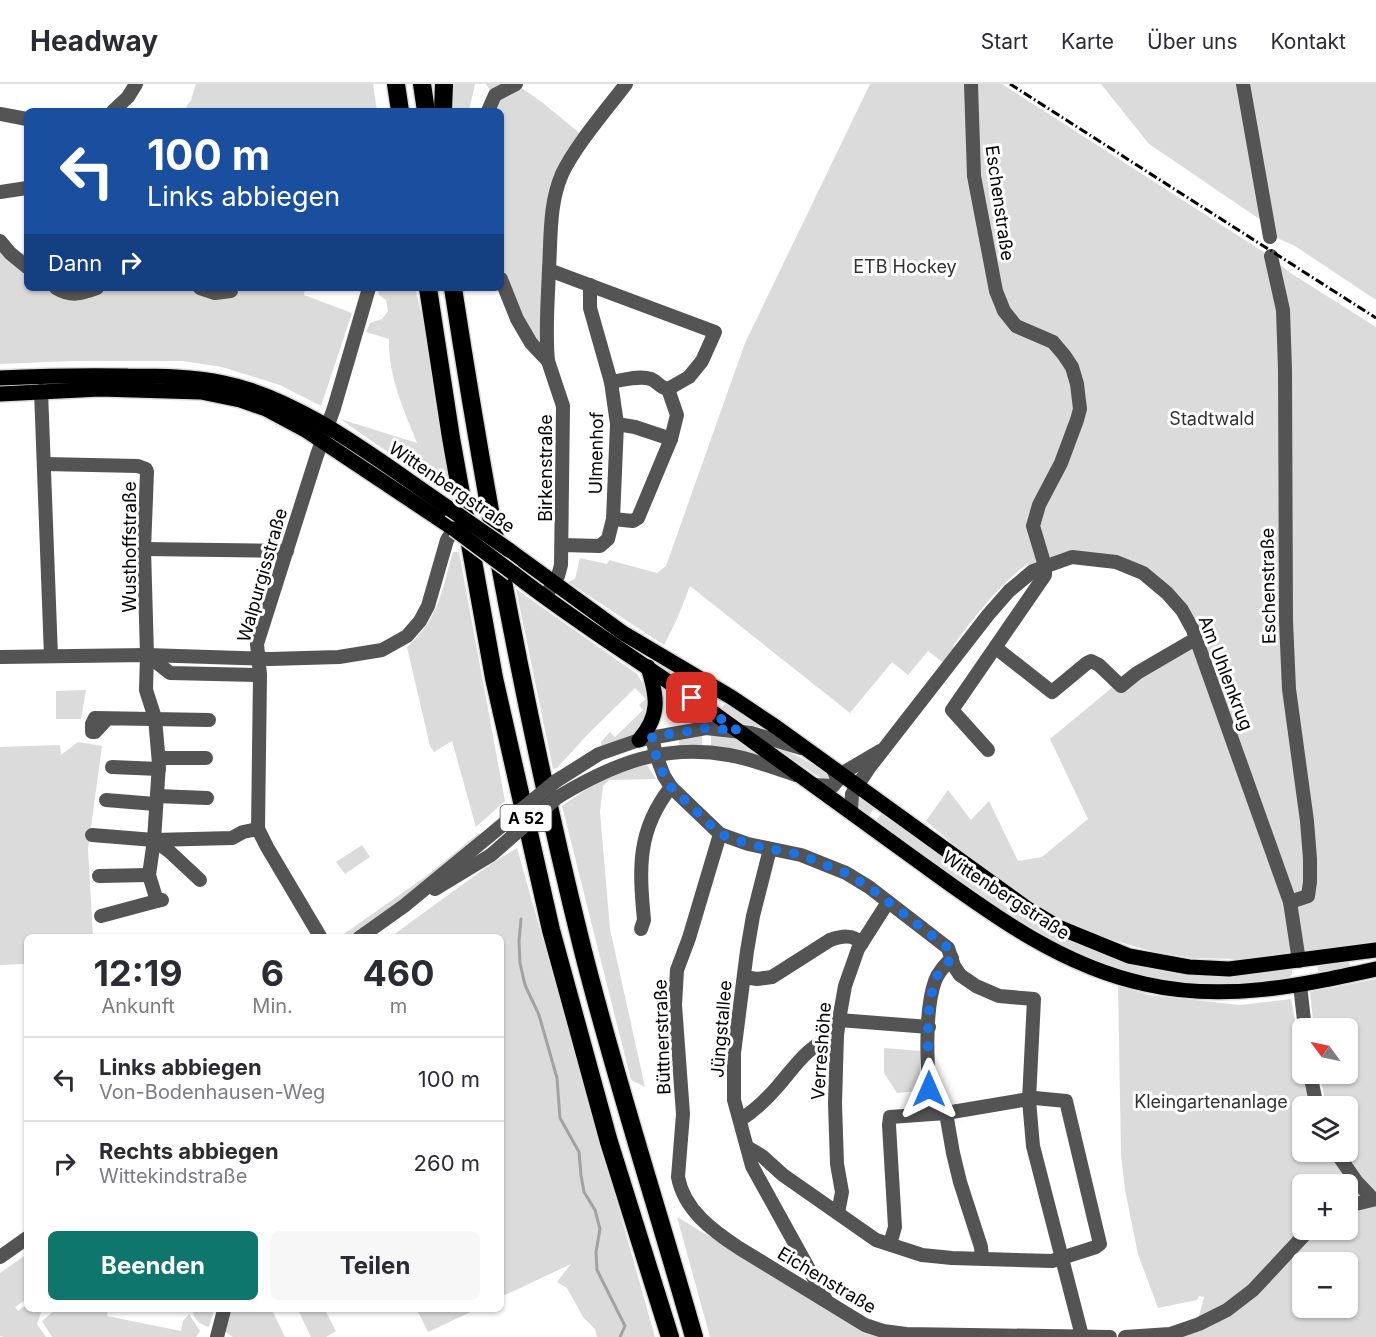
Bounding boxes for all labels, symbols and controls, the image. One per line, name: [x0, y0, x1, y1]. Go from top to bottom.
text: Headway: [30, 24, 158, 58]
text: Start: [981, 29, 1028, 54]
text: Karte: [1061, 29, 1114, 54]
text: Über uns: [1147, 29, 1238, 54]
text: Kontakt: [1271, 29, 1346, 54]
text: 100 m: [147, 129, 270, 180]
icon: left: [48, 132, 126, 210]
street label: Eschenstraße: [982, 144, 1018, 262]
text: Links abbiegen: [147, 180, 340, 213]
icon: right: [114, 246, 147, 279]
text: Dann: [48, 250, 102, 276]
park label: ETB Hockey: [853, 256, 957, 277]
park label: Stadtwald: [1169, 408, 1255, 429]
street label: Ulmenhof: [585, 411, 607, 495]
street label: Birkenstraße: [535, 414, 556, 522]
street label: Wittenbergstraße: [385, 437, 519, 537]
street label: Wusthoffstraße: [119, 481, 140, 613]
street label: Walpurgisstraße: [233, 506, 291, 644]
street label: Eschenstraße: [1256, 528, 1280, 644]
street label: Am Uhlenkrug: [1194, 613, 1258, 733]
pin: [666, 672, 717, 723]
icon: arrive: [675, 681, 708, 714]
road number: A 52: [500, 805, 552, 831]
street label: Wittenbergstraße: [939, 846, 1073, 944]
text: 12:19: [94, 951, 183, 995]
text: 6: [261, 951, 284, 995]
text: 460: [362, 951, 434, 995]
street label: Büttnerstraße: [649, 979, 675, 1095]
street label: Jüngstallee: [706, 979, 736, 1079]
text: Ankunft: [101, 994, 175, 1018]
text: Min.: [252, 994, 293, 1018]
text: m: [390, 994, 407, 1018]
street label: Verreshöhe: [807, 1001, 835, 1101]
north arrow: [1292, 1018, 1358, 1084]
map controls: [1292, 1018, 1358, 1318]
text: Links abbiegen: [99, 1054, 262, 1080]
position arrow: [897, 1057, 961, 1121]
icon: left: [48, 1063, 81, 1096]
text: 100 m: [418, 1066, 480, 1092]
text: Von-Bodenhausen-Weg: [99, 1080, 325, 1104]
park label: Kleingartenanlage: [1134, 1091, 1288, 1112]
button: layers: [1292, 1096, 1358, 1162]
text: Rechts abbiegen: [99, 1138, 279, 1164]
icon: right: [48, 1147, 81, 1180]
text: 260 m: [414, 1150, 480, 1176]
text: Wittekindstraße: [99, 1164, 247, 1188]
button: +: [1292, 1174, 1358, 1240]
button: Beenden: [48, 1231, 258, 1300]
button: Teilen: [270, 1231, 480, 1300]
street label: Eichenstraße: [774, 1242, 880, 1318]
button: −: [1292, 1252, 1358, 1318]

